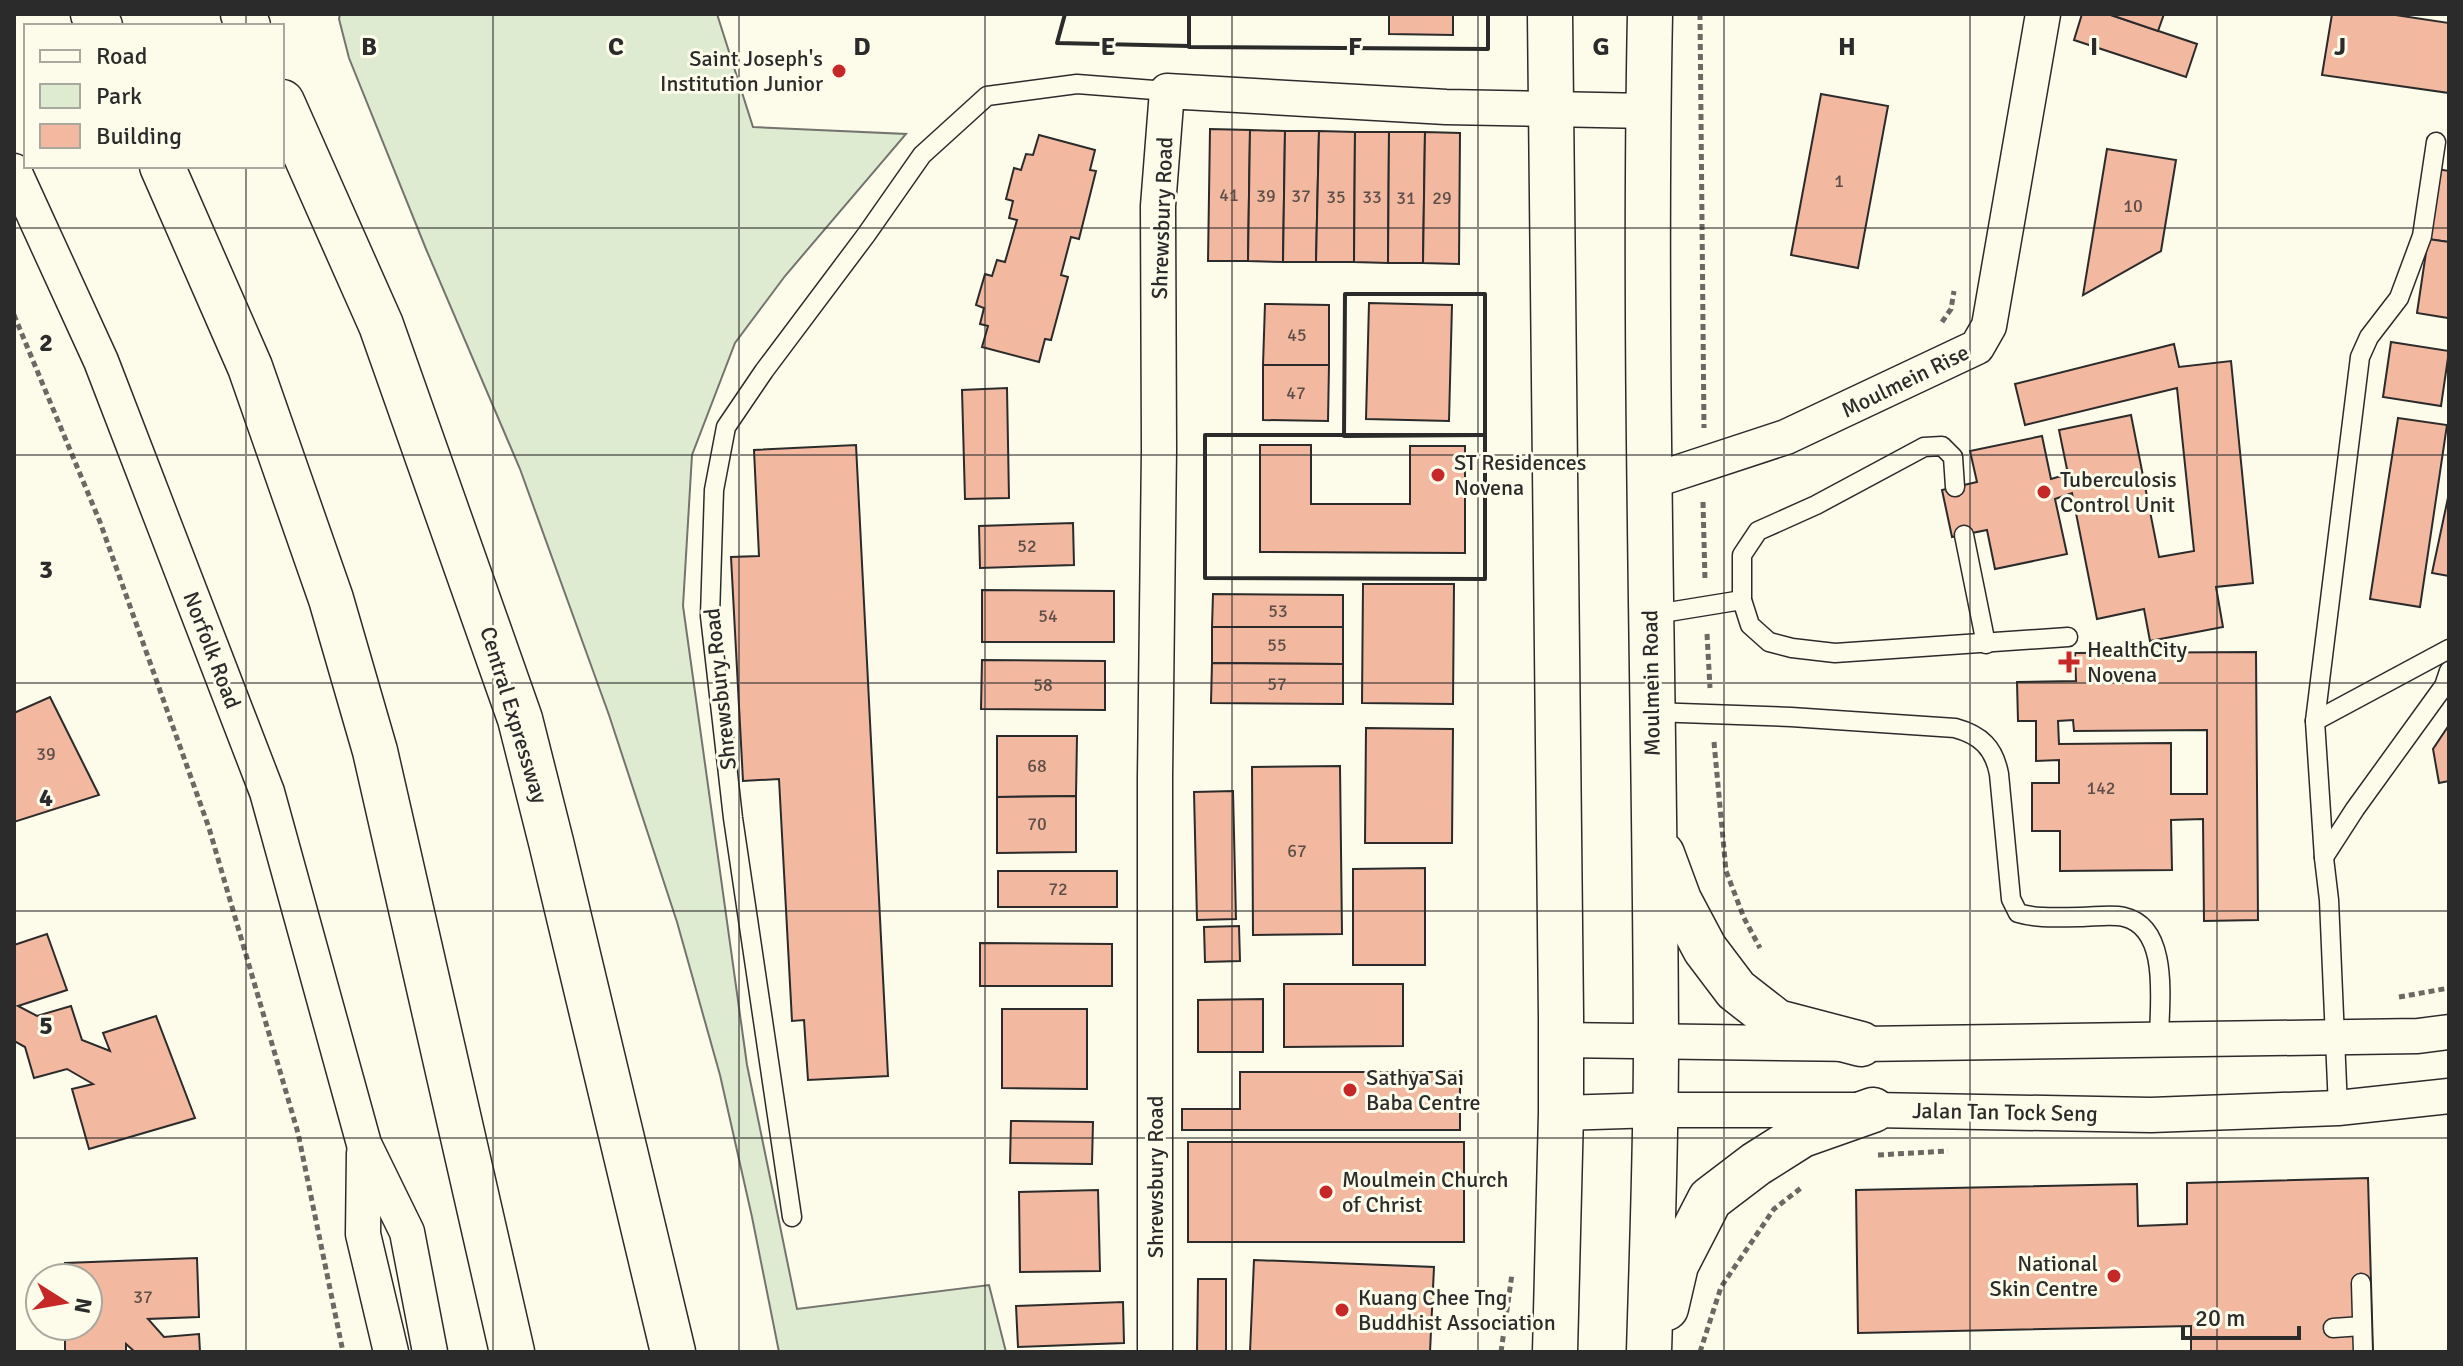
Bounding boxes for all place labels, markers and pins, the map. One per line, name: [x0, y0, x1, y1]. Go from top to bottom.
place label: Saint Joseph's Institution Junior: [660, 45, 823, 97]
marker: Saint Joseph's Institution Junior: [830, 62, 848, 80]
place label: ST Residences Novena: [1454, 449, 1586, 501]
marker: ST Residences Novena: [1429, 466, 1447, 484]
place label: Tuberculosis Control Unit: [2060, 466, 2177, 518]
marker: Tuberculosis Control Unit: [2035, 483, 2053, 501]
place label: HealthCity Novena: [2087, 636, 2188, 688]
marker: HealthCity Novena: [2058, 651, 2080, 673]
place label: Sathya Sai Baba Centre: [1366, 1064, 1481, 1116]
marker: Sathya Sai Baba Centre: [1341, 1081, 1359, 1099]
place label: Moulmein Church of Christ: [1342, 1166, 1508, 1218]
marker: Moulmein Church of Christ: [1317, 1183, 1335, 1201]
place label: National Skin Centre: [1990, 1250, 2098, 1302]
marker: National Skin Centre: [2105, 1267, 2123, 1285]
place label: Kuang Chee Tng Buddhist Association: [1358, 1284, 1556, 1336]
marker: Kuang Chee Tng Buddhist Association: [1333, 1301, 1351, 1319]

